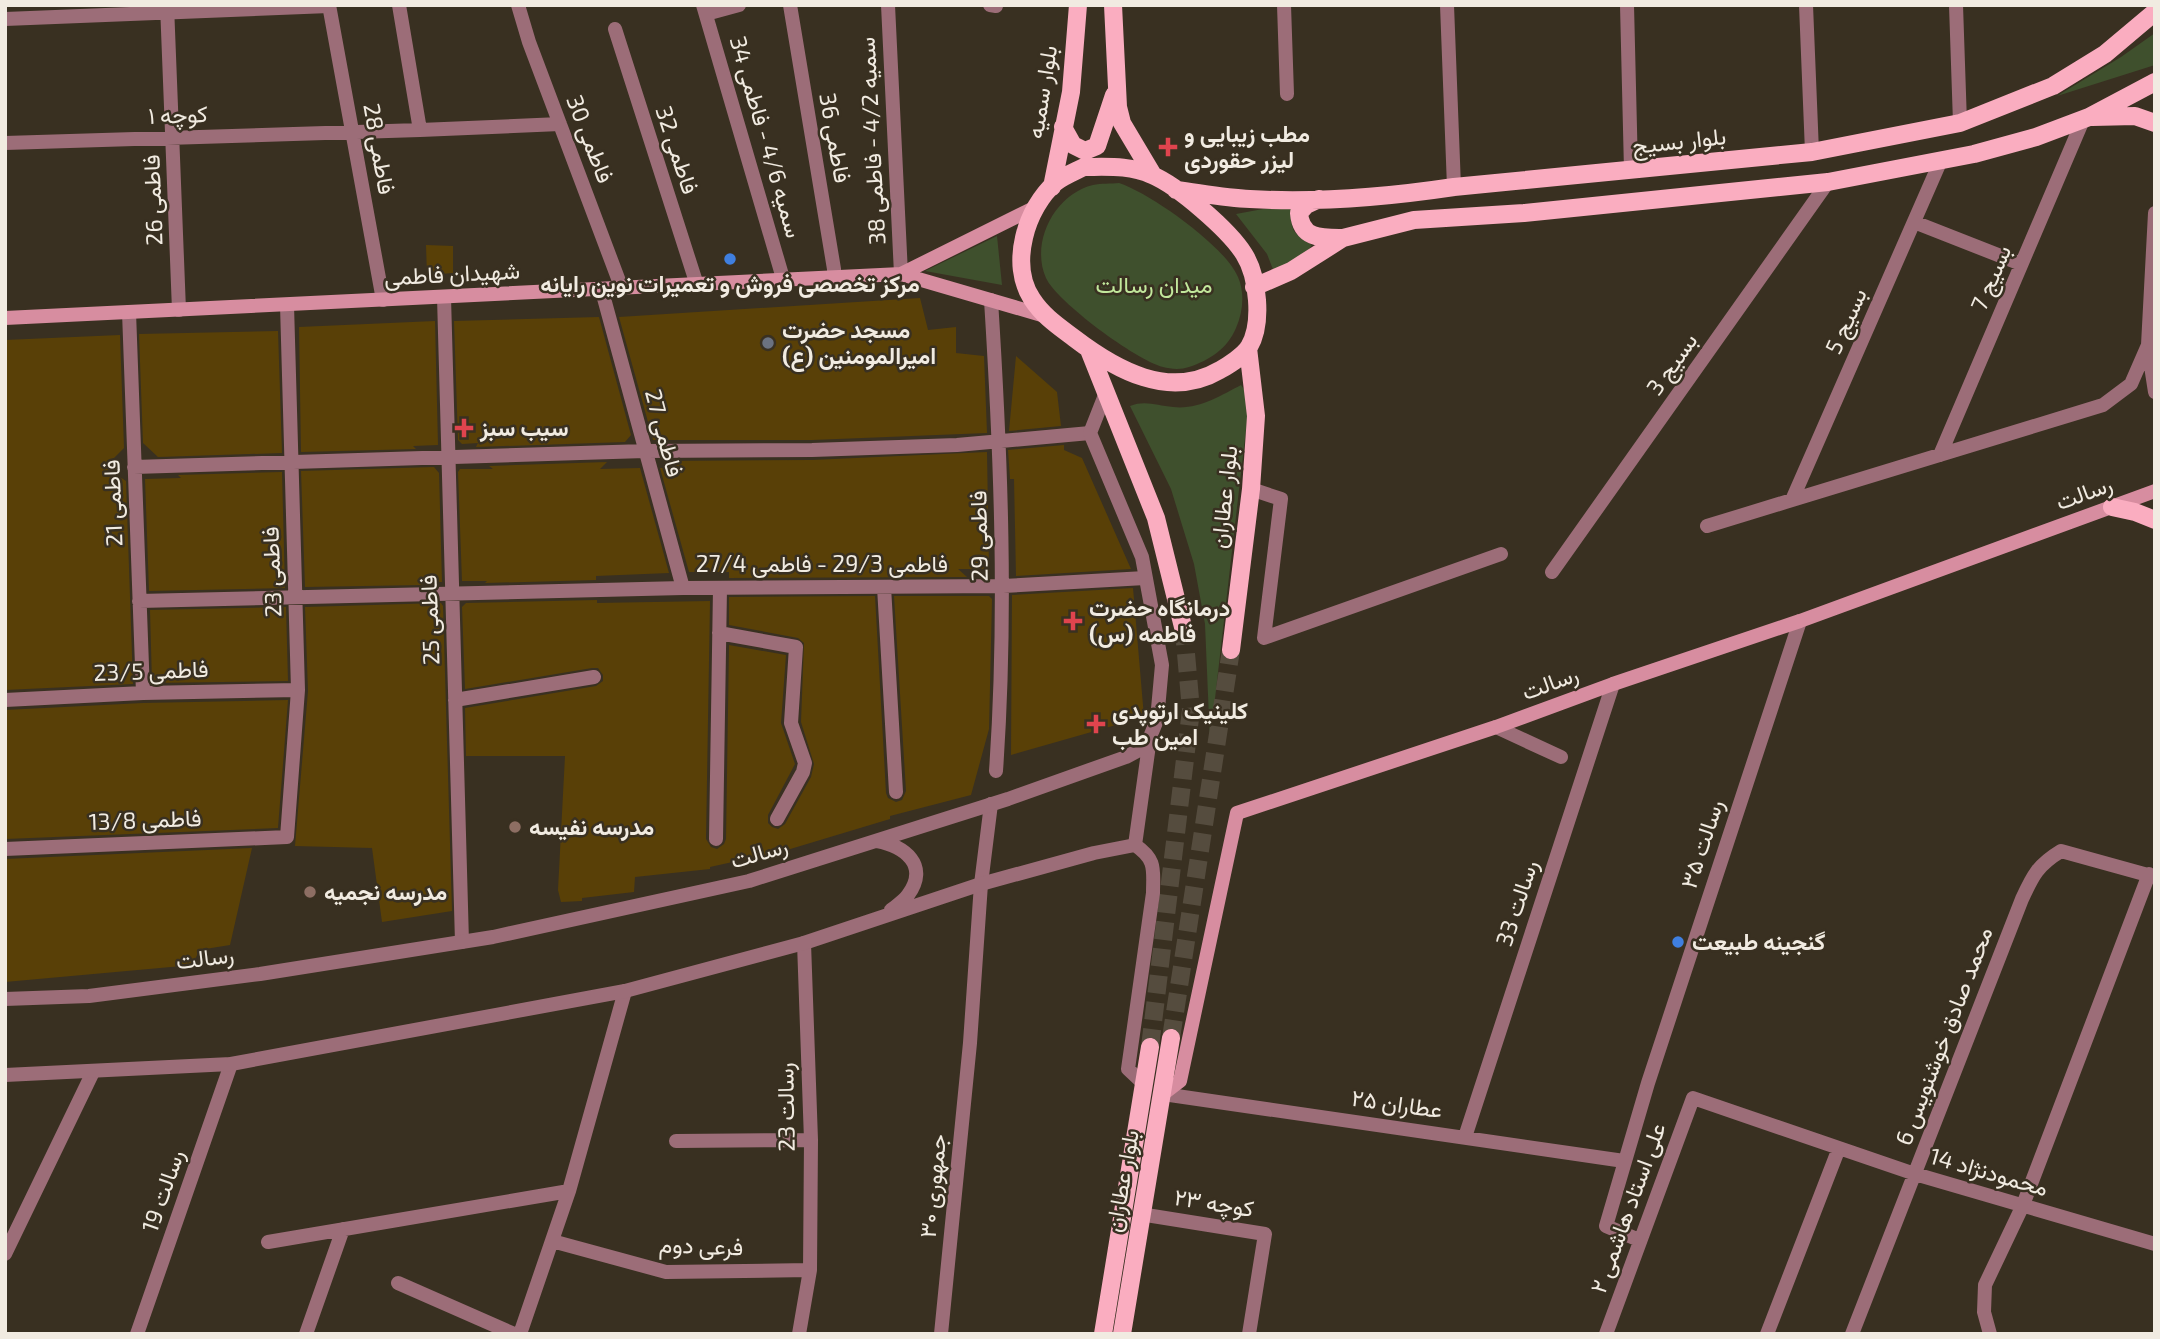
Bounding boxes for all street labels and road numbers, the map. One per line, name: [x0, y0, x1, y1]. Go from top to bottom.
street label: سمیه 4/6 - فاطمی 34: [724, 33, 809, 241]
street label: سمیه 4/2 - فاطمی 38: [852, 36, 891, 246]
street label: بلوار سمیه: [1020, 43, 1064, 141]
street label: فاطمی 30: [560, 91, 620, 187]
street label: فاطمی 36: [813, 91, 858, 185]
street label: کوچه ۱: [148, 99, 208, 132]
street label: فاطمی 28: [357, 101, 402, 197]
street label: فاطمی 32: [650, 102, 705, 198]
street label: بلوار بسیج: [1631, 121, 1728, 162]
street label: فاطمی 26: [136, 154, 169, 246]
street label: بسیج 7: [1964, 241, 2019, 316]
street label: شهیدان فاطمی: [383, 255, 521, 293]
street label: بسیج 5: [1818, 283, 1875, 359]
street label: بسیج 3: [1640, 327, 1705, 402]
street label: فاطمی 27: [639, 386, 690, 480]
street label: بلوار عطاران: [1204, 444, 1244, 550]
street label: فاطمی 21: [96, 459, 129, 547]
street label: رسالت: [2052, 469, 2116, 517]
street label: فاطمی 29: [963, 490, 994, 582]
street label: فاطمی 23: [255, 526, 288, 618]
street label: فاطمی 29/3 - فاطمی 27/4: [696, 549, 948, 578]
street label: فاطمی 25: [413, 574, 446, 666]
street label: فاطمی 23/5: [93, 654, 209, 687]
street label: رسالت: [1518, 659, 1582, 707]
street label: رسالت ۳۵: [1674, 796, 1730, 892]
street label: فاطمی 13/8: [88, 803, 202, 836]
street label: رسالت: [727, 831, 791, 875]
street label: رسالت 33: [1489, 856, 1545, 950]
street label: محمد صادق خوشنویس 6: [1889, 923, 1999, 1149]
street label: رسالت: [174, 940, 236, 976]
street label: رسالت 23: [770, 1062, 802, 1152]
street label: عطاران ۲۵: [1350, 1083, 1444, 1125]
street label: علی استاد هاشمی ۲: [1583, 1119, 1672, 1297]
street label: بلوار عطاران: [1098, 1127, 1146, 1235]
street label: جمهوری ۳۰: [913, 1133, 953, 1239]
street label: محمودنژاد 14: [1926, 1141, 2052, 1203]
street label: رسالت 19: [135, 1146, 191, 1236]
street label: کوچه ۲۳: [1172, 1182, 1256, 1225]
street label: فرعی دوم: [658, 1230, 744, 1262]

